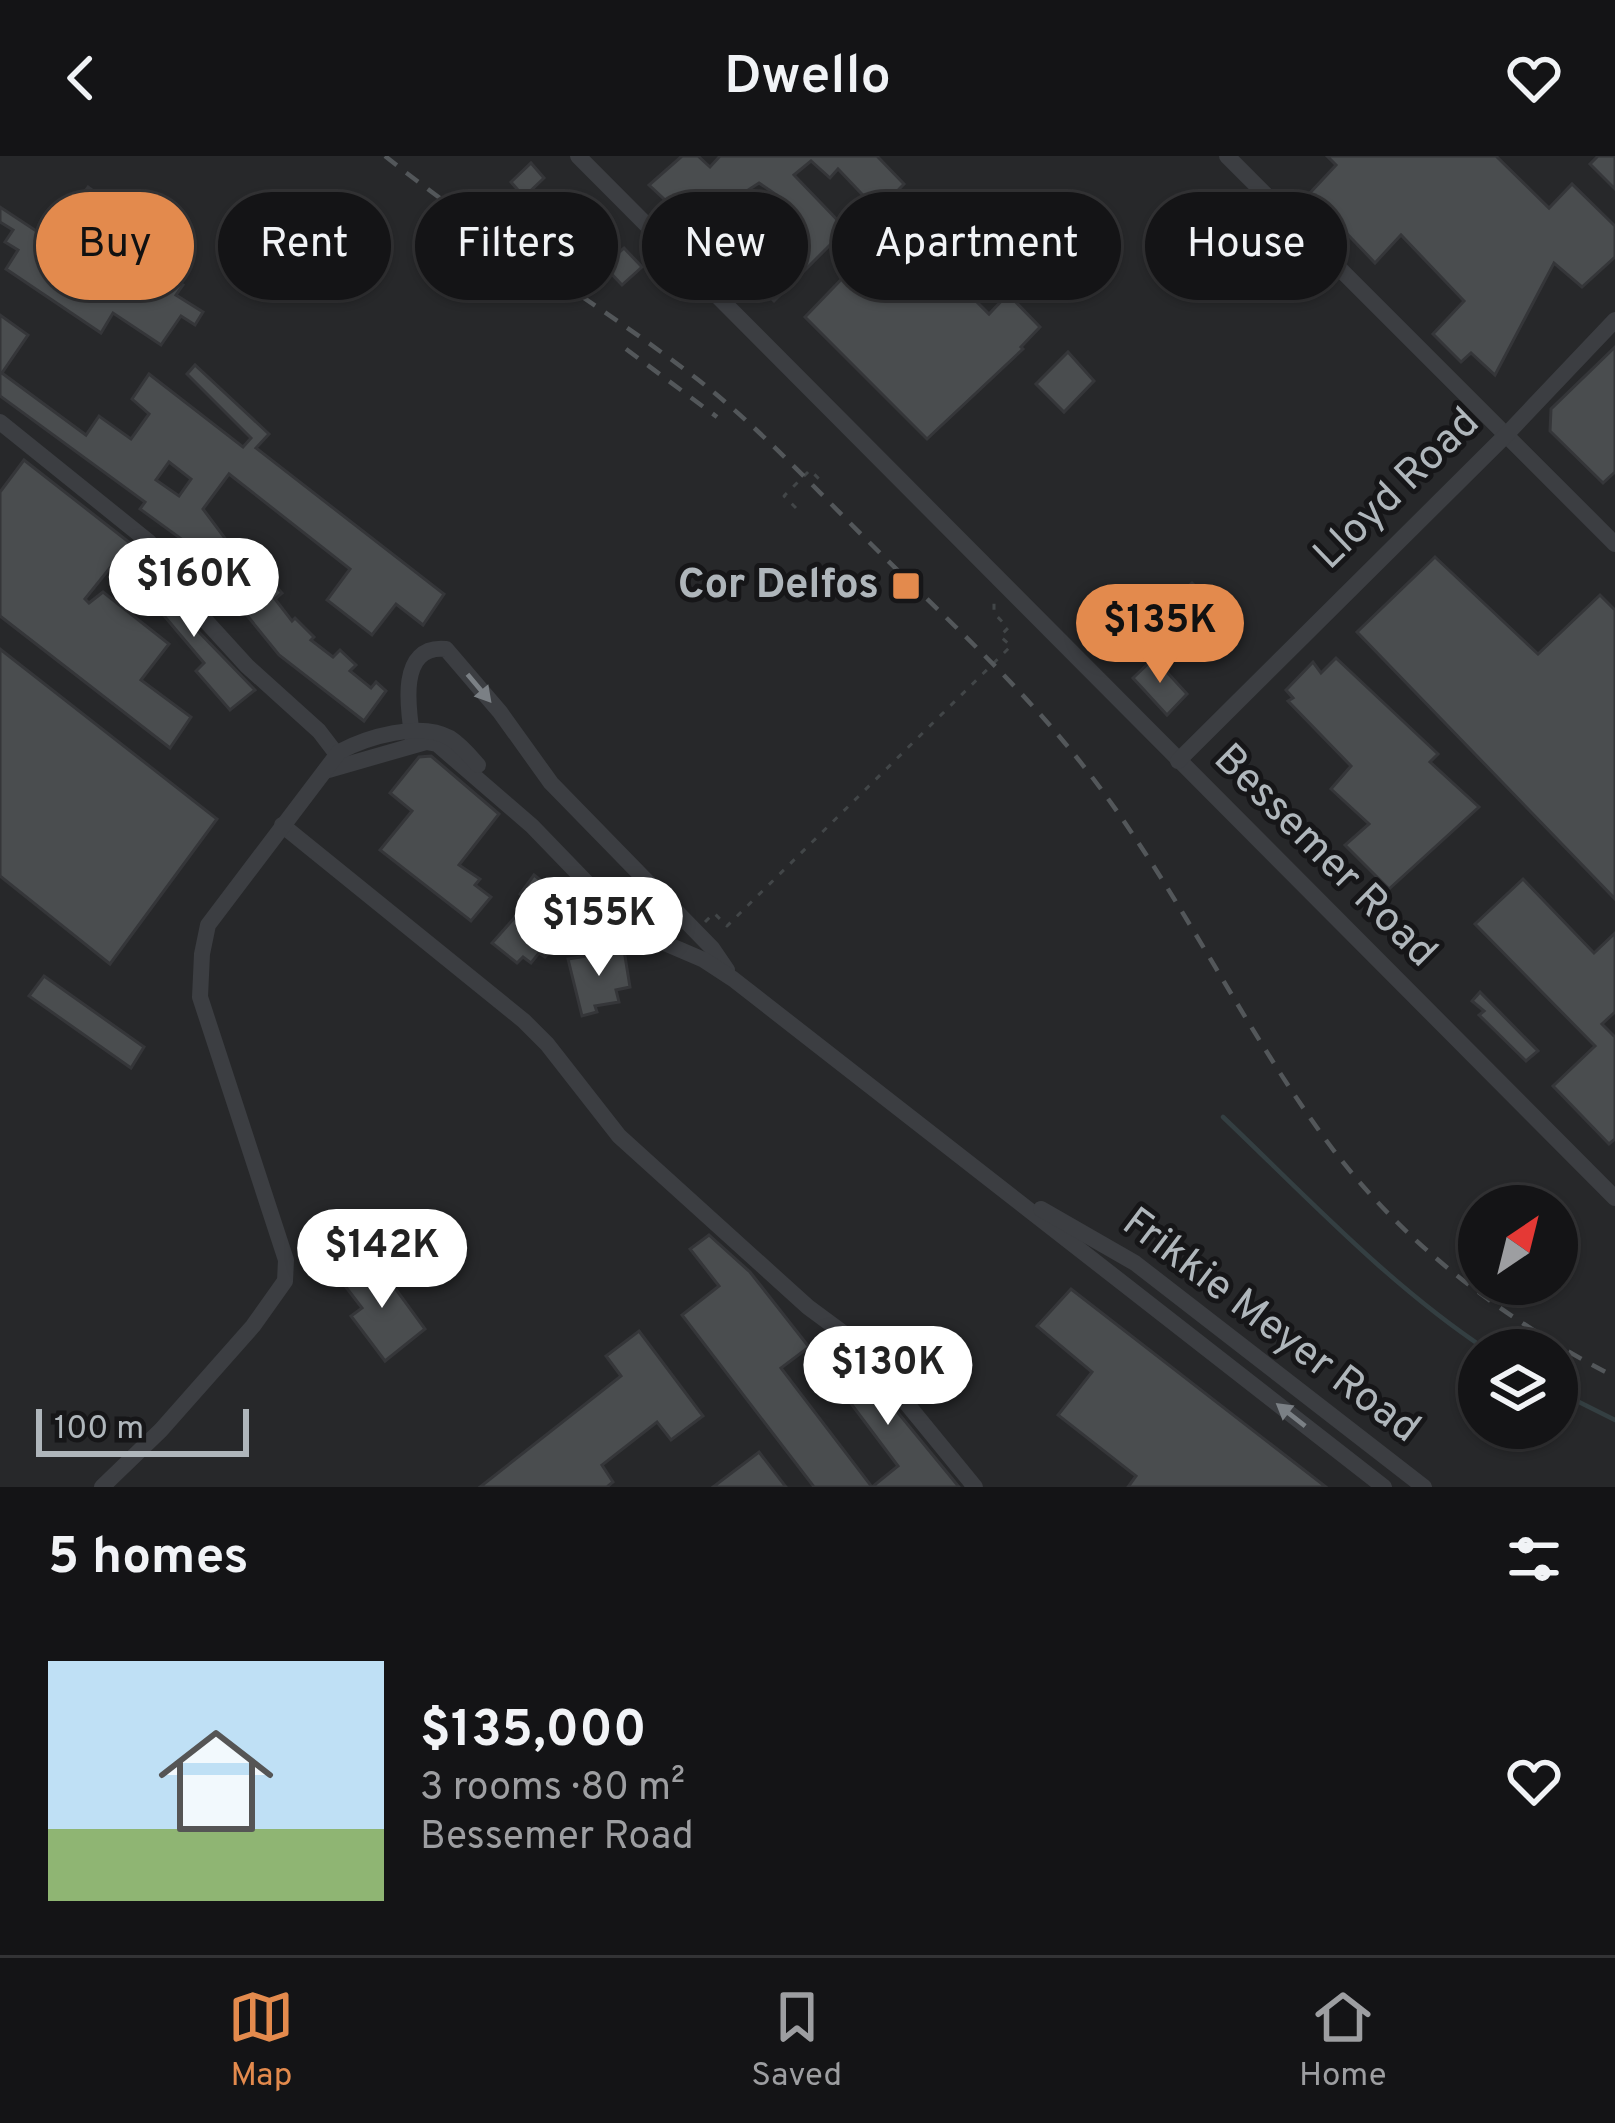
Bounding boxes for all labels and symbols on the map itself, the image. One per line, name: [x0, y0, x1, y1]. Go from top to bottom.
street label: Lloyd Road: [1304, 398, 1492, 582]
pin: $160K: [110, 538, 278, 640]
place label: Cor Delfos: [678, 560, 879, 613]
marker: Cor Delfos: [890, 570, 922, 602]
pin: $135K: [1076, 584, 1244, 686]
one-way arrow: [466, 673, 492, 703]
street label: Bessemer Road: [1201, 734, 1447, 980]
pin: $155K: [515, 877, 683, 979]
north arrow: [1458, 1185, 1578, 1305]
street label: Frikkie Meyer Road: [1111, 1198, 1429, 1456]
pin: $142K: [298, 1209, 466, 1311]
pin: $130K: [804, 1326, 972, 1428]
scale bar: [36, 1403, 249, 1456]
one-way arrow: [1276, 1403, 1307, 1428]

